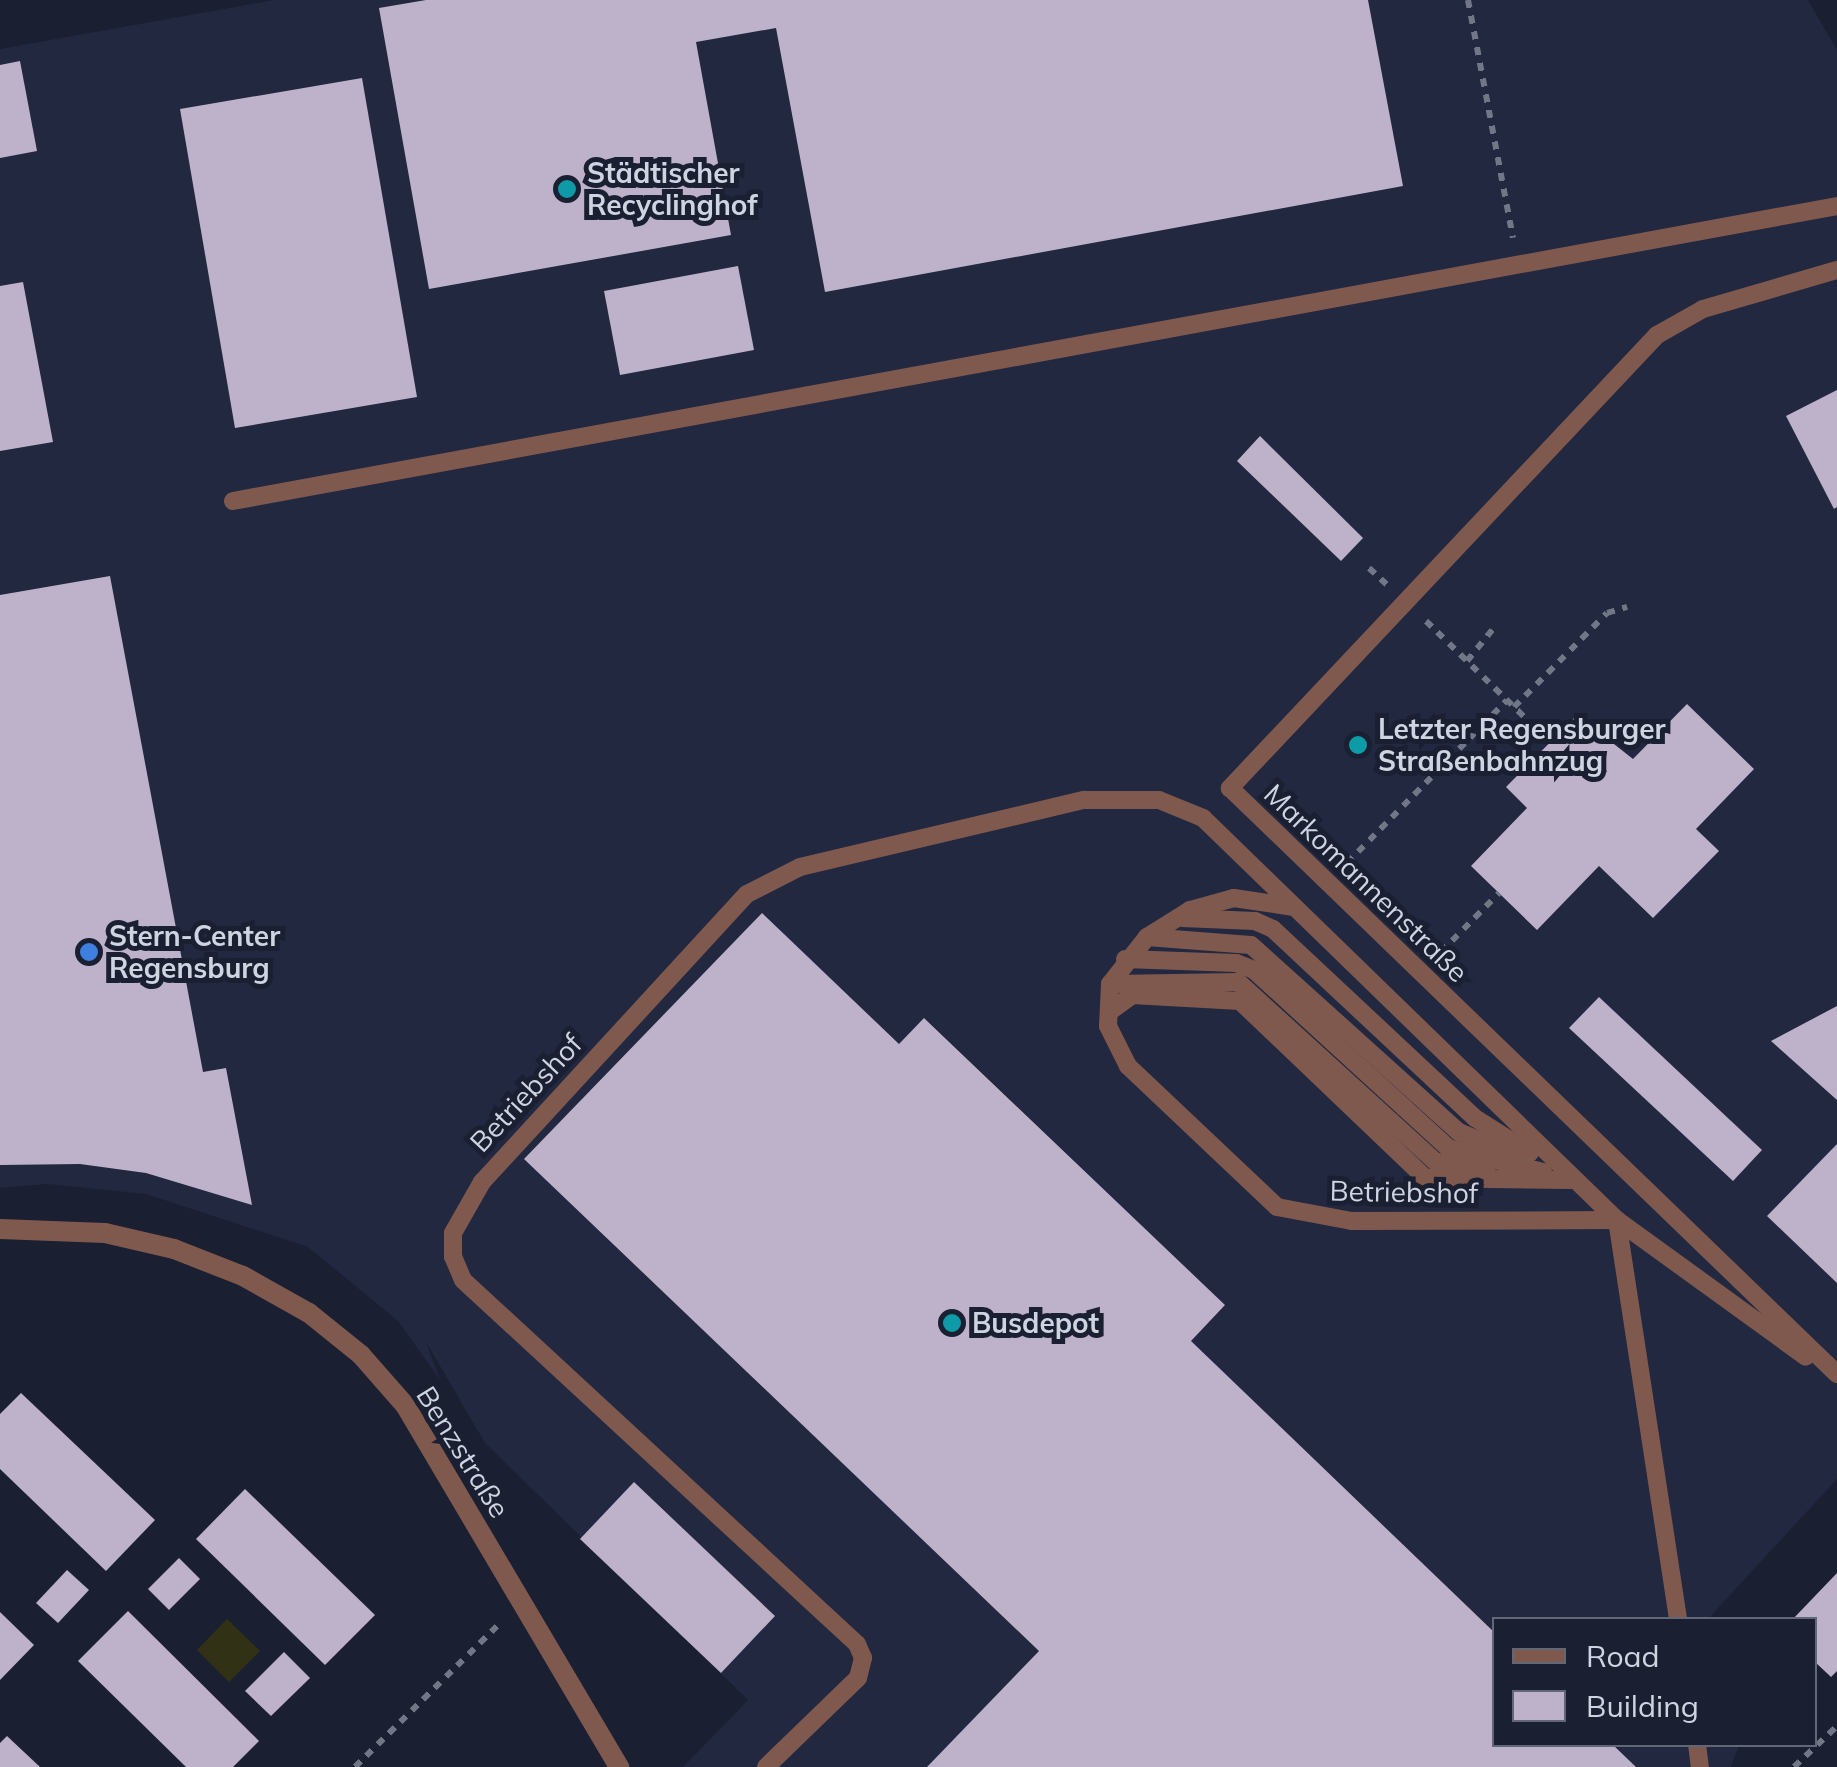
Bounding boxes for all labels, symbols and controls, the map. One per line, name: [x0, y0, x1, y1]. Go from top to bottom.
place label: Städtischer Recyclinghof: [587, 156, 758, 222]
marker: Städtischer Recyclinghof: [556, 178, 578, 200]
place label: Letzter Regensburger Straßenbahnzug: [1378, 712, 1666, 778]
marker: Letzter Regensburger Straßenbahnzug: [1347, 734, 1369, 756]
street label: Markomannenstraße: [1257, 777, 1475, 989]
place label: Stern-Center Regensburg: [109, 919, 280, 985]
marker: Stern-Center Regensburg: [78, 941, 100, 963]
street label: Betriebshof: [463, 1027, 589, 1159]
street label: Betriebshof: [1329, 1174, 1479, 1210]
place label: Busdepot: [972, 1306, 1099, 1340]
marker: Busdepot: [941, 1312, 963, 1334]
street label: Benzstraße: [409, 1380, 517, 1524]
legend: [1492, 1617, 1817, 1747]
text: Road: [1586, 1637, 1660, 1675]
text: Building: [1586, 1687, 1699, 1725]

